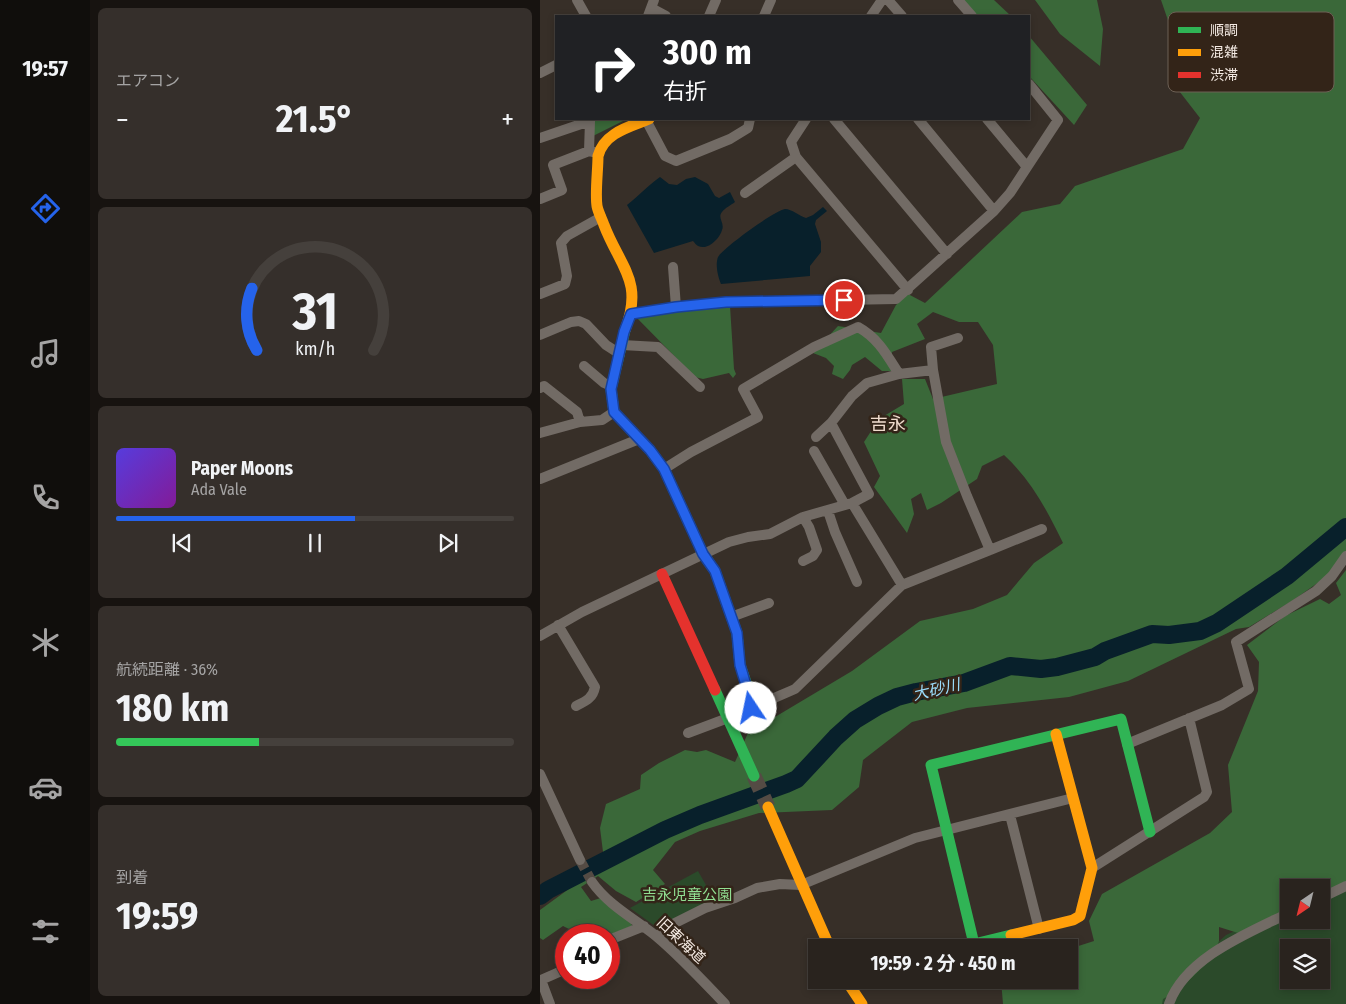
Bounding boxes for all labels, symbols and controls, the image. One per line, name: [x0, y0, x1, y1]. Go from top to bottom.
legend: [1168, 12, 1334, 92]
text: 順調: [1210, 22, 1238, 39]
text: 300 m: [663, 31, 752, 73]
icon: right: [580, 35, 645, 100]
text: 混雑: [1210, 44, 1238, 61]
text: 19:57: [22, 55, 68, 82]
text: 渋滞: [1210, 67, 1238, 84]
text: エアコン: [116, 71, 180, 90]
text: 右折: [663, 78, 707, 105]
text: 21.5°: [276, 96, 354, 142]
text: −: [116, 103, 129, 136]
text: +: [501, 103, 514, 136]
icon: directions: [28, 191, 63, 226]
pin: [823, 279, 865, 321]
text: 31: [291, 280, 338, 343]
icon: arrive: [830, 286, 858, 314]
icon: music: [28, 336, 63, 371]
text: km/h: [295, 338, 335, 360]
district label: 吉永: [870, 413, 906, 435]
text: Paper Moons: [191, 457, 293, 480]
icon: phone: [28, 480, 63, 515]
text: Ada Vale: [191, 480, 247, 499]
icon: previous: [168, 529, 196, 557]
icon: pause: [301, 529, 329, 557]
icon: next: [434, 529, 462, 557]
icon: climate: [28, 625, 63, 660]
text: 航続距離 · 36%: [116, 660, 218, 679]
water label: 大砂川: [911, 674, 964, 704]
position arrow: [724, 681, 776, 733]
text: 180 km: [116, 685, 229, 731]
icon: car: [28, 770, 63, 805]
text: 到着: [116, 868, 148, 887]
north arrow: [1280, 879, 1330, 929]
map controls: [1280, 879, 1330, 989]
park label: 吉永児童公園: [642, 886, 732, 904]
text: 19:59: [116, 893, 198, 939]
street label: 旧東海道: [653, 913, 709, 967]
icon: filters: [28, 914, 63, 949]
speed limit sign: 40: [555, 924, 620, 989]
button: layers: [1280, 939, 1330, 989]
text: 19:59 · 2 分 · 450 m: [870, 952, 1016, 975]

